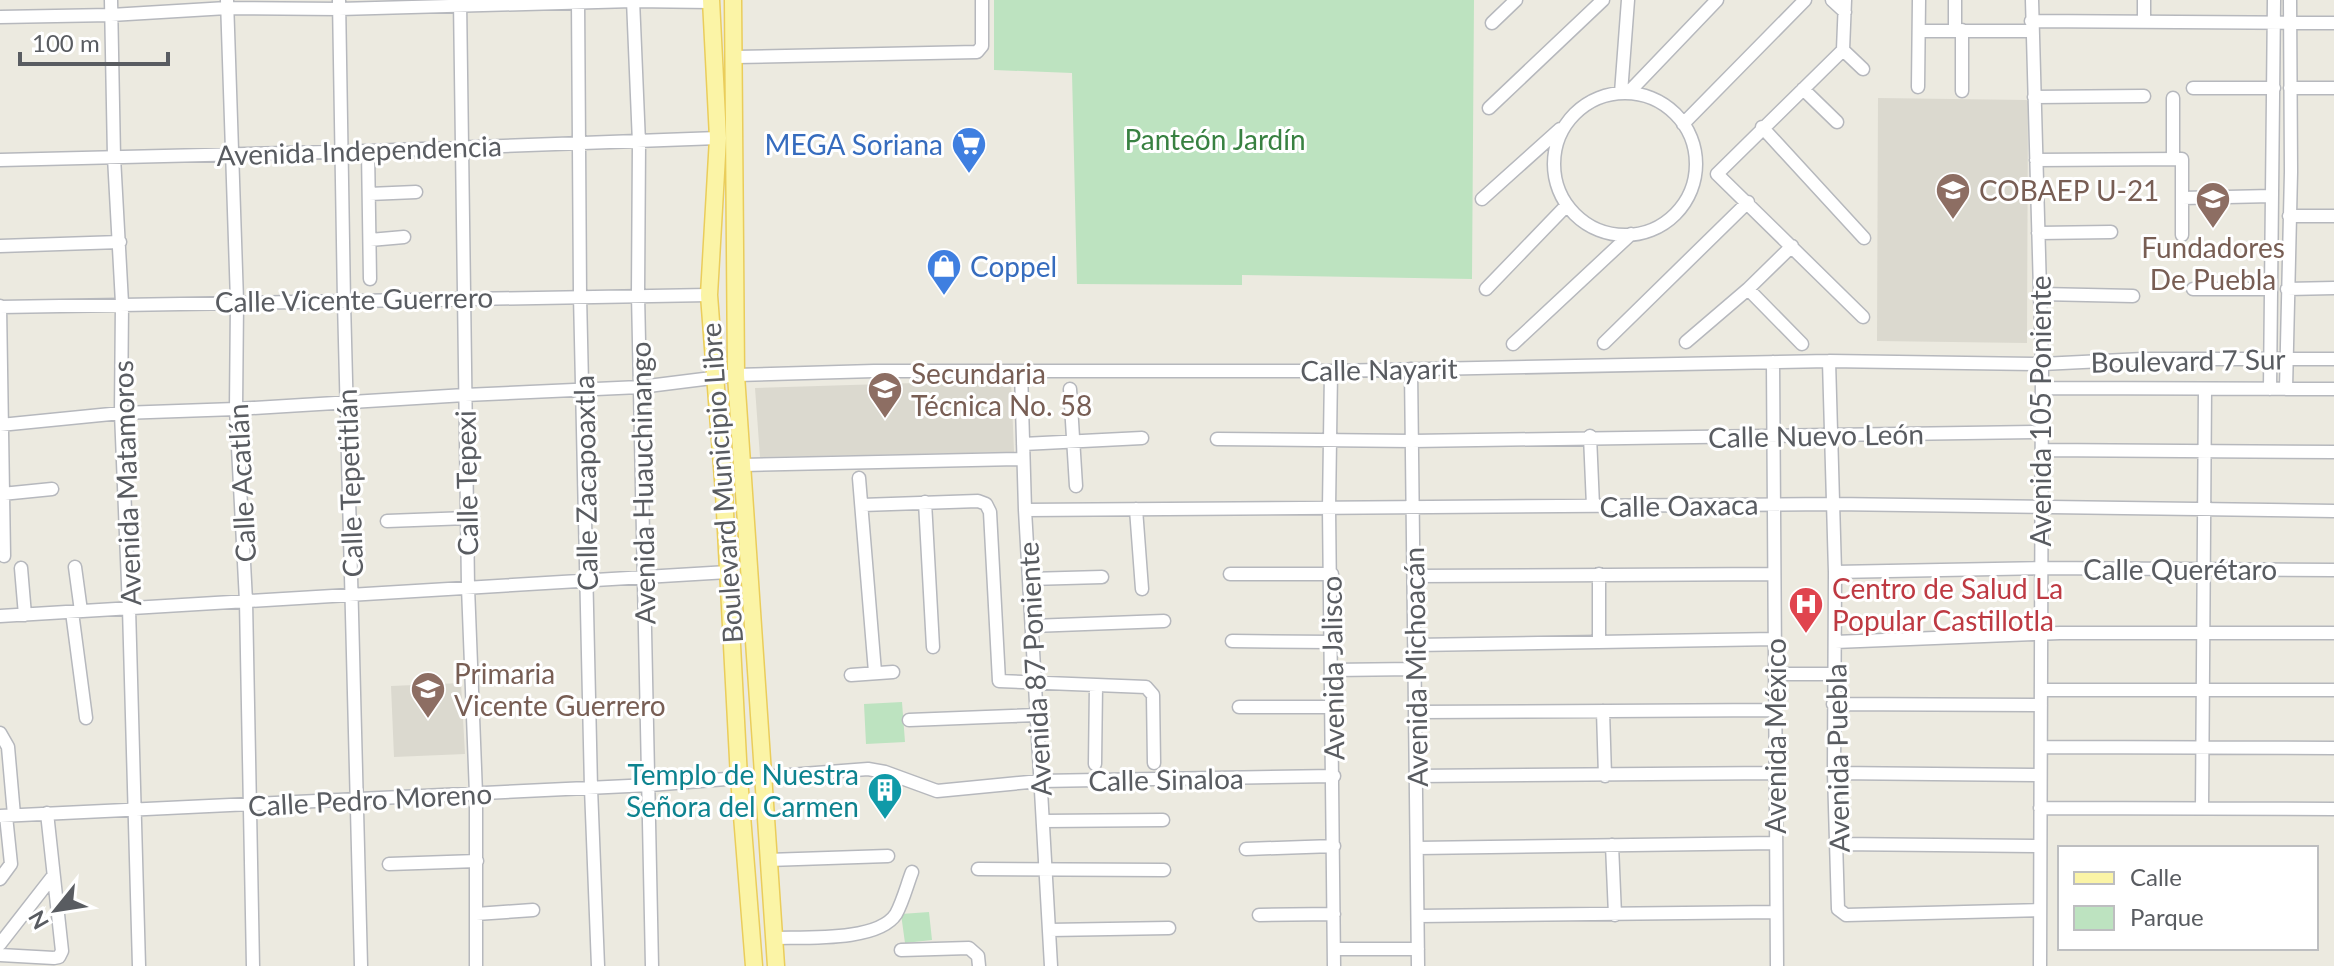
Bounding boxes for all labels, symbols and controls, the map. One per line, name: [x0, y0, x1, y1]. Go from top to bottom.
scale bar: [20, 16, 168, 66]
text: 100 m: [32, 28, 100, 57]
park label: Panteón Jardín: [1124, 122, 1306, 156]
supermarket icon: MEGA Soriana: [950, 125, 988, 175]
place label: MEGA Soriana: [764, 127, 943, 161]
street label: Avenida Independencia: [216, 128, 502, 172]
school or university icon: COBAEP U-21: [1934, 171, 1972, 221]
place label: COBAEP U-21: [1979, 173, 2159, 207]
school or university icon: Fundadores De Puebla: [2194, 180, 2232, 230]
place label: Fundadores De Puebla: [2141, 230, 2285, 296]
shop icon: Coppel: [925, 247, 963, 297]
place label: Coppel: [970, 249, 1057, 283]
street label: Avenida 105 Poniente: [2023, 276, 2057, 546]
street label: Calle Vicente Guerrero: [215, 280, 493, 318]
street label: Boulevard Municipio Libre: [693, 321, 749, 645]
street label: Avenida Huauchinango: [623, 341, 661, 625]
street label: Boulevard 7 Sur: [2090, 341, 2286, 379]
street label: Calle Nayarit: [1300, 351, 1458, 387]
place label: Secundaria Técnica No. 58: [911, 356, 1092, 422]
street label: Avenida Matamoros: [105, 360, 147, 606]
school or university icon: Secundaria Técnica No. 58: [866, 370, 904, 420]
street label: Calle Zacapoaxtla: [566, 375, 604, 591]
street label: Calle Tepetitlán: [329, 388, 369, 578]
street label: Calle Acatlán: [220, 403, 262, 563]
street label: Calle Tepexi: [448, 410, 484, 556]
street label: Calle Nuevo León: [1708, 416, 1924, 454]
street label: Calle Oaxaca: [1599, 487, 1759, 523]
street label: Avenida 87 Poniente: [1010, 541, 1058, 797]
street label: Avenida Michoacán: [1396, 547, 1434, 787]
street label: Calle Querétaro: [2083, 552, 2277, 586]
place label: Centro de Salud La Popular Castillotla: [1832, 571, 2063, 637]
street label: Avenida Jalisco: [1313, 575, 1351, 761]
hospital icon: Centro de Salud La Popular Castillotla: [1787, 585, 1825, 635]
street label: Avenida México: [1758, 638, 1792, 834]
place label: Primaria Vicente Guerrero: [454, 656, 666, 722]
street label: Avenida Puebla: [1818, 663, 1856, 853]
school or university icon: Primaria Vicente Guerrero: [409, 670, 447, 720]
place label: Templo de Nuestra Señora del Carmen: [626, 757, 859, 823]
street label: Calle Sinaloa: [1088, 761, 1244, 797]
building icon: Templo de Nuestra Señora del Carmen: [866, 771, 904, 821]
street label: Calle Pedro Moreno: [247, 776, 493, 822]
legend: [2058, 846, 2318, 950]
text: Calle: [2130, 862, 2182, 891]
north arrow: [16, 870, 96, 950]
text: Parque: [2130, 902, 2204, 931]
text: N: [22, 906, 54, 934]

